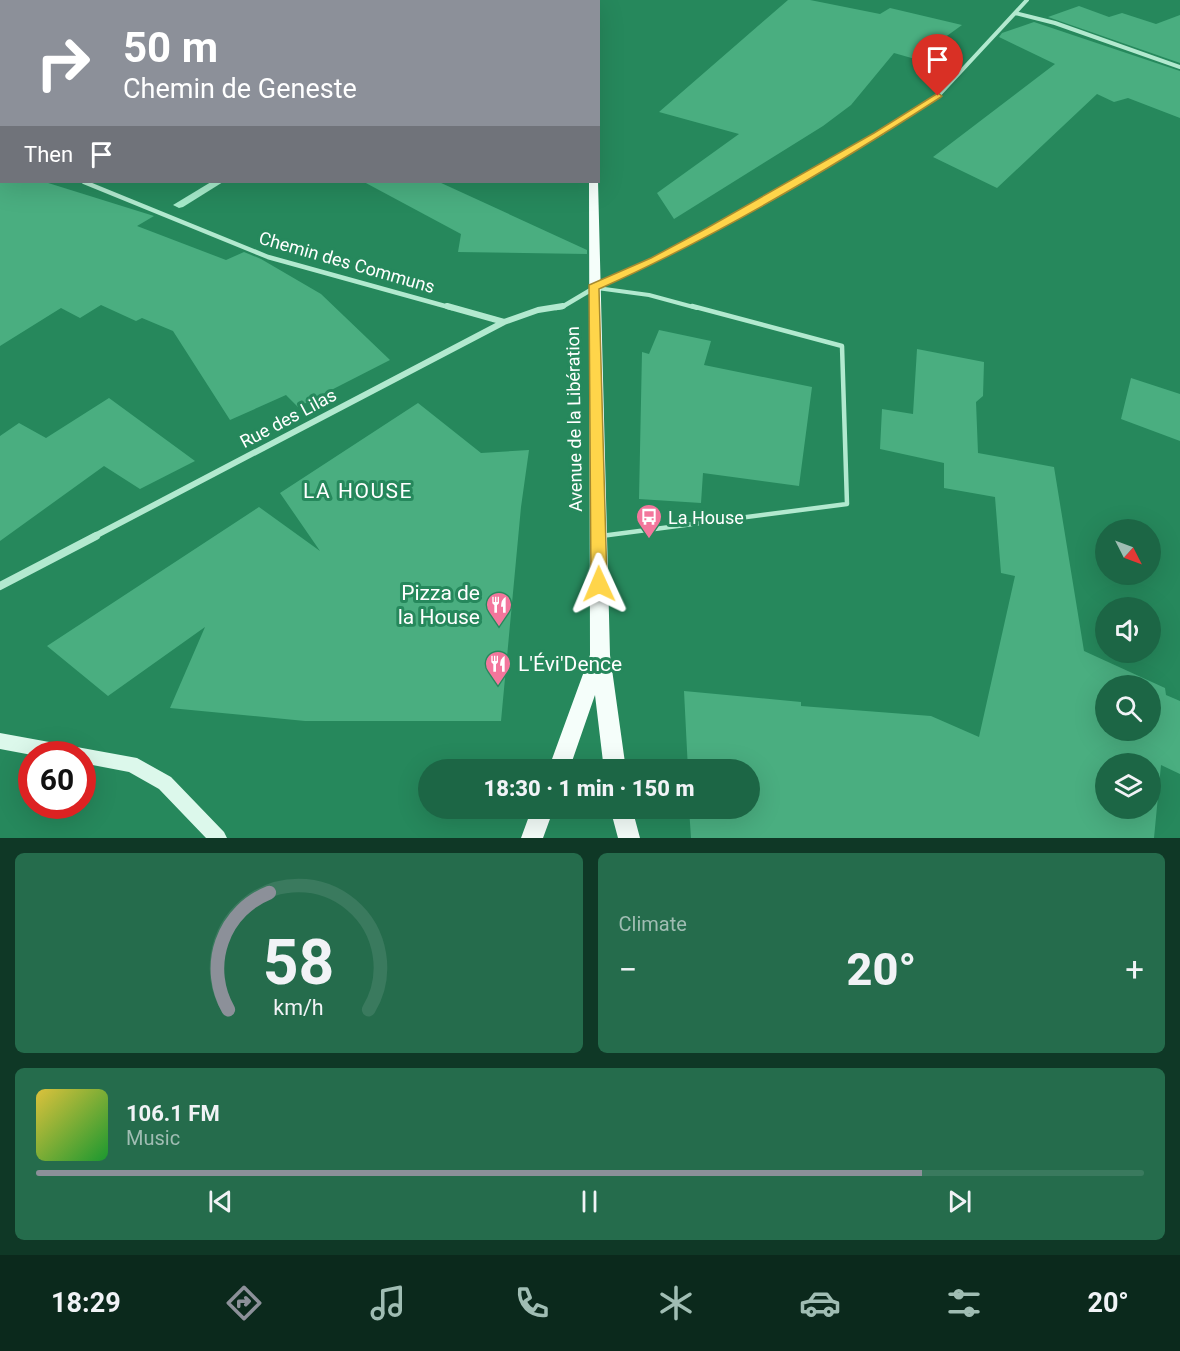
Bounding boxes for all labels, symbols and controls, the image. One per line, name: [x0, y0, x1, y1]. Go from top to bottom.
text: 50 m: [123, 23, 218, 72]
icon: right: [24, 24, 102, 102]
pin: [912, 34, 963, 96]
icon: arrive: [921, 43, 954, 76]
text: Chemin de Geneste: [123, 73, 357, 105]
icon: arrive: [85, 138, 118, 171]
text: Then: [24, 142, 73, 167]
street label: Chemin des Communs: [257, 227, 437, 297]
street label: Avenue de la Libération: [562, 326, 586, 512]
street label: Rue des Lilas: [236, 384, 340, 452]
district label: LA HOUSE: [303, 479, 413, 503]
bus stop icon: La House: [634, 502, 664, 540]
place label: La House: [668, 507, 744, 528]
north arrow: [1095, 519, 1161, 585]
map controls: [1095, 519, 1161, 819]
position arrow: [567, 552, 631, 616]
place label: Pizza de la House: [398, 581, 480, 629]
restaurant icon: Pizza de la House: [484, 590, 514, 628]
button: sound: [1095, 597, 1161, 663]
restaurant icon: L'Évi'Dence: [483, 649, 513, 687]
place label: L'Évi'Dence: [518, 652, 622, 676]
button: search: [1095, 675, 1161, 741]
speed limit sign: 60: [18, 741, 96, 819]
button: layers: [1095, 753, 1161, 819]
text: 18:30 · 1 min · 150 m: [484, 776, 694, 801]
text: Climate: [619, 912, 687, 936]
text: 58: [263, 926, 335, 999]
text: 20°: [847, 943, 916, 996]
text: −: [619, 950, 637, 989]
text: +: [1125, 950, 1144, 989]
text: km/h: [274, 995, 324, 1020]
text: 106.1 FM: [126, 1101, 220, 1126]
text: Music: [126, 1126, 180, 1150]
icon: previous: [204, 1185, 237, 1218]
icon: pause: [573, 1185, 606, 1218]
icon: next: [943, 1185, 976, 1218]
icon: directions: [223, 1282, 265, 1324]
icon: music: [367, 1282, 409, 1324]
icon: phone: [511, 1282, 553, 1324]
icon: climate: [655, 1282, 697, 1324]
icon: car: [799, 1282, 841, 1324]
icon: filters: [943, 1282, 985, 1324]
text: 18:29: [51, 1287, 121, 1319]
text: 20°: [1087, 1287, 1129, 1319]

